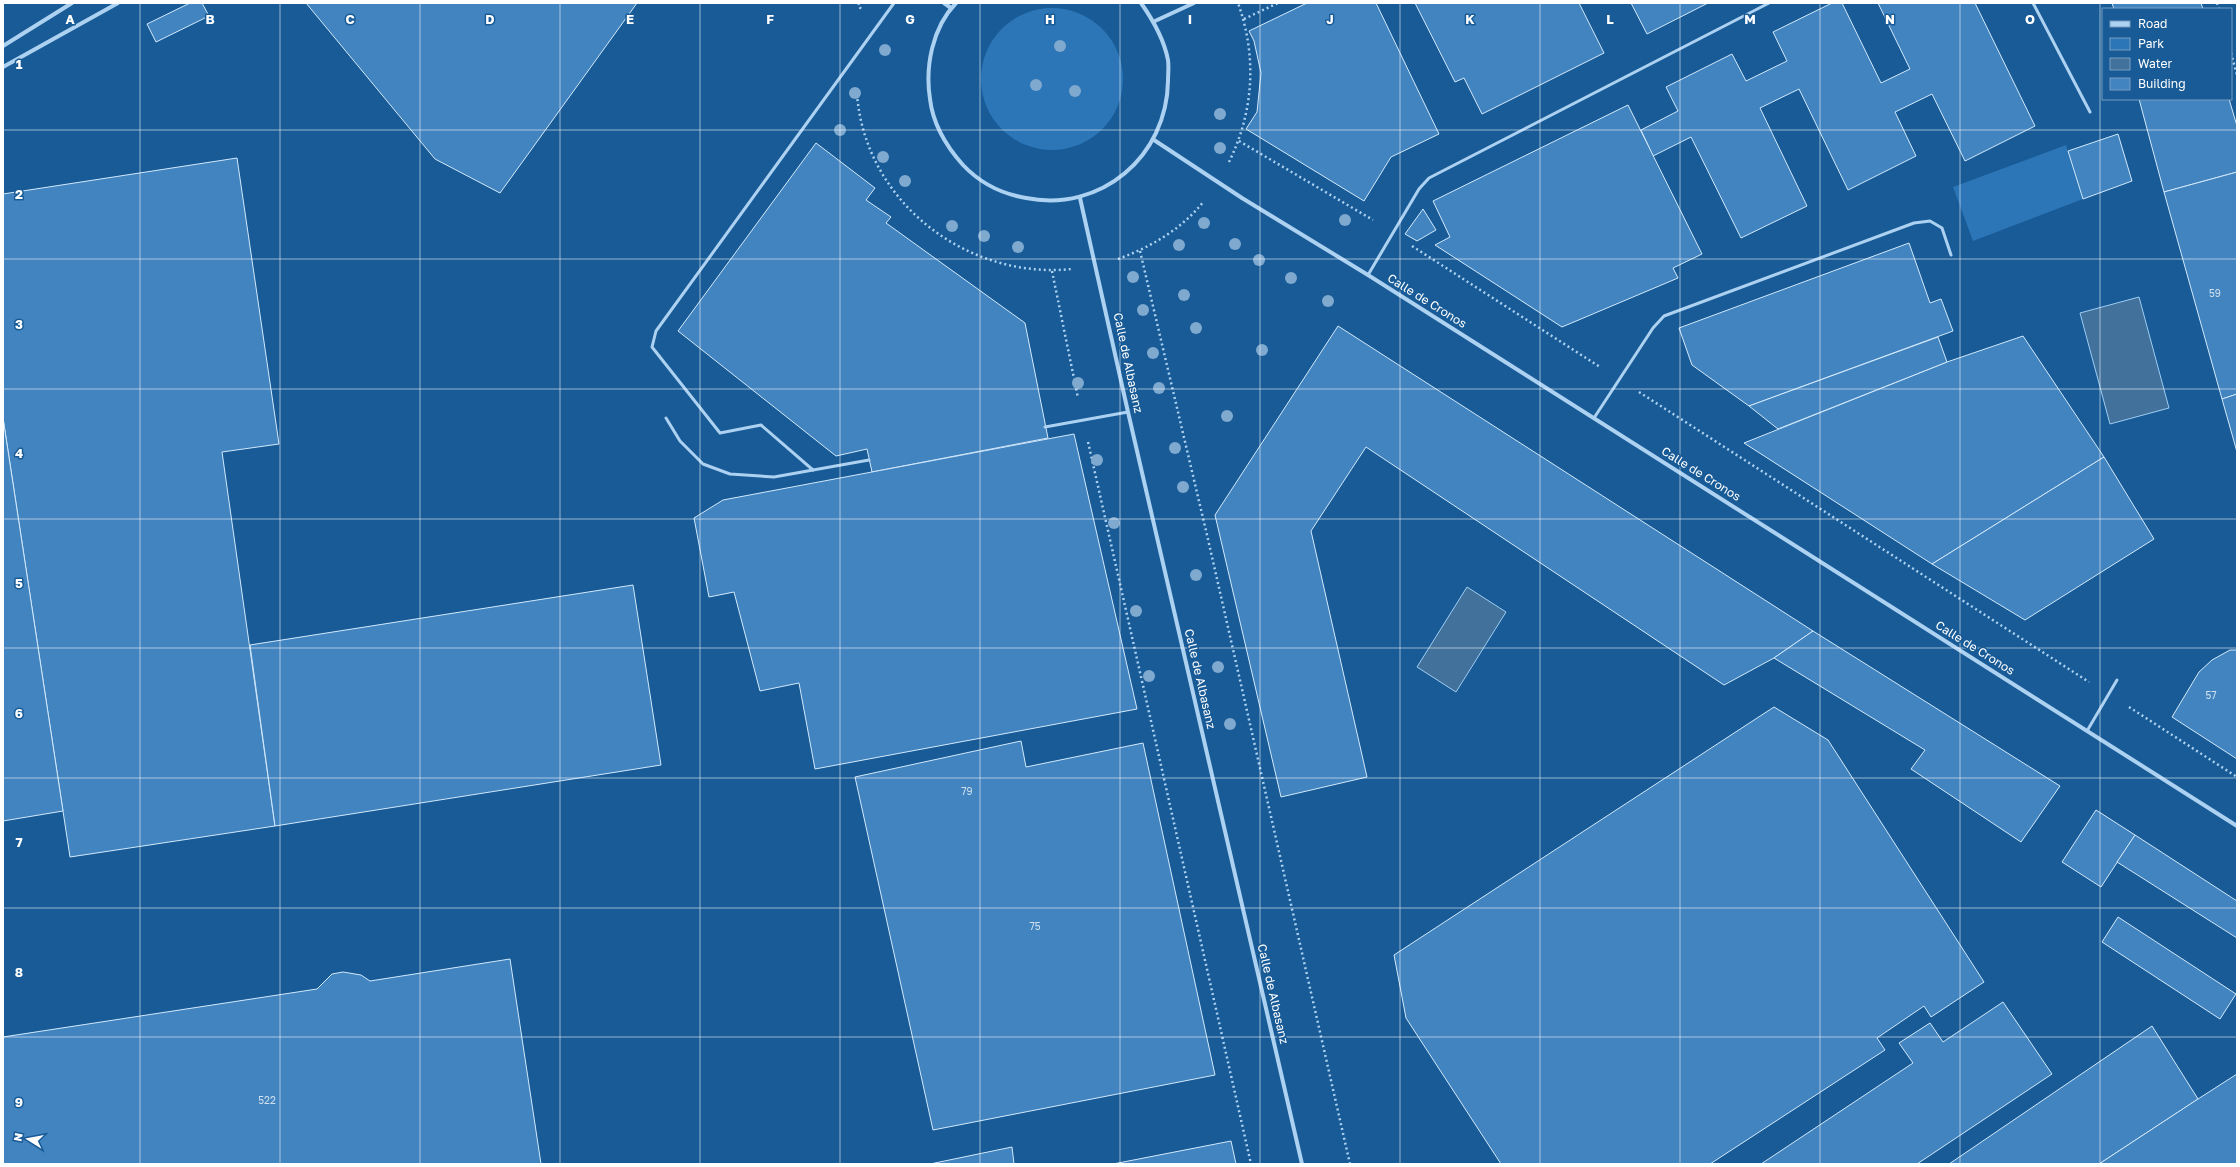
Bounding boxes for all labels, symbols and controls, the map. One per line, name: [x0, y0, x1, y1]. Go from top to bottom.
legend: [2102, 8, 2232, 100]
text: A: [65, 11, 75, 27]
text: B: [205, 11, 215, 27]
text: C: [345, 11, 355, 27]
text: D: [485, 11, 495, 27]
text: E: [626, 11, 634, 27]
text: F: [766, 11, 774, 27]
text: G: [905, 11, 915, 27]
text: H: [1045, 11, 1055, 27]
text: I: [1188, 11, 1192, 27]
text: J: [1326, 11, 1334, 27]
text: K: [1465, 11, 1475, 27]
text: L: [1606, 11, 1614, 27]
text: M: [1744, 11, 1756, 27]
text: N: [1885, 11, 1895, 27]
text: O: [2025, 11, 2035, 27]
text: Road: [2138, 16, 2167, 31]
text: Park: [2138, 36, 2164, 51]
text: 1: [16, 56, 23, 72]
text: Water: [2138, 56, 2172, 71]
text: Building: [2138, 76, 2186, 91]
text: 2: [15, 186, 23, 202]
street label: Calle de Cronos: [1385, 270, 1470, 331]
house number: 59: [2209, 287, 2221, 299]
street label: Calle de Albasanz: [1111, 311, 1146, 414]
text: 3: [15, 316, 23, 332]
street label: Calle de Cronos: [1659, 443, 1744, 504]
text: 4: [15, 445, 23, 461]
text: 5: [15, 575, 23, 591]
street label: Calle de Cronos: [1933, 617, 2018, 678]
street label: Calle de Albasanz: [1182, 627, 1219, 730]
house number: 57: [2205, 689, 2217, 701]
text: 6: [15, 705, 23, 721]
house number: 79: [961, 785, 973, 797]
text: 7: [15, 834, 23, 850]
house number: 75: [1029, 920, 1041, 932]
street label: Calle de Albasanz: [1255, 942, 1292, 1045]
text: 8: [15, 964, 23, 980]
text: 9: [15, 1094, 23, 1110]
house number: 522: [258, 1094, 276, 1106]
north arrow: [8, 1119, 48, 1159]
text: N: [11, 1132, 25, 1142]

